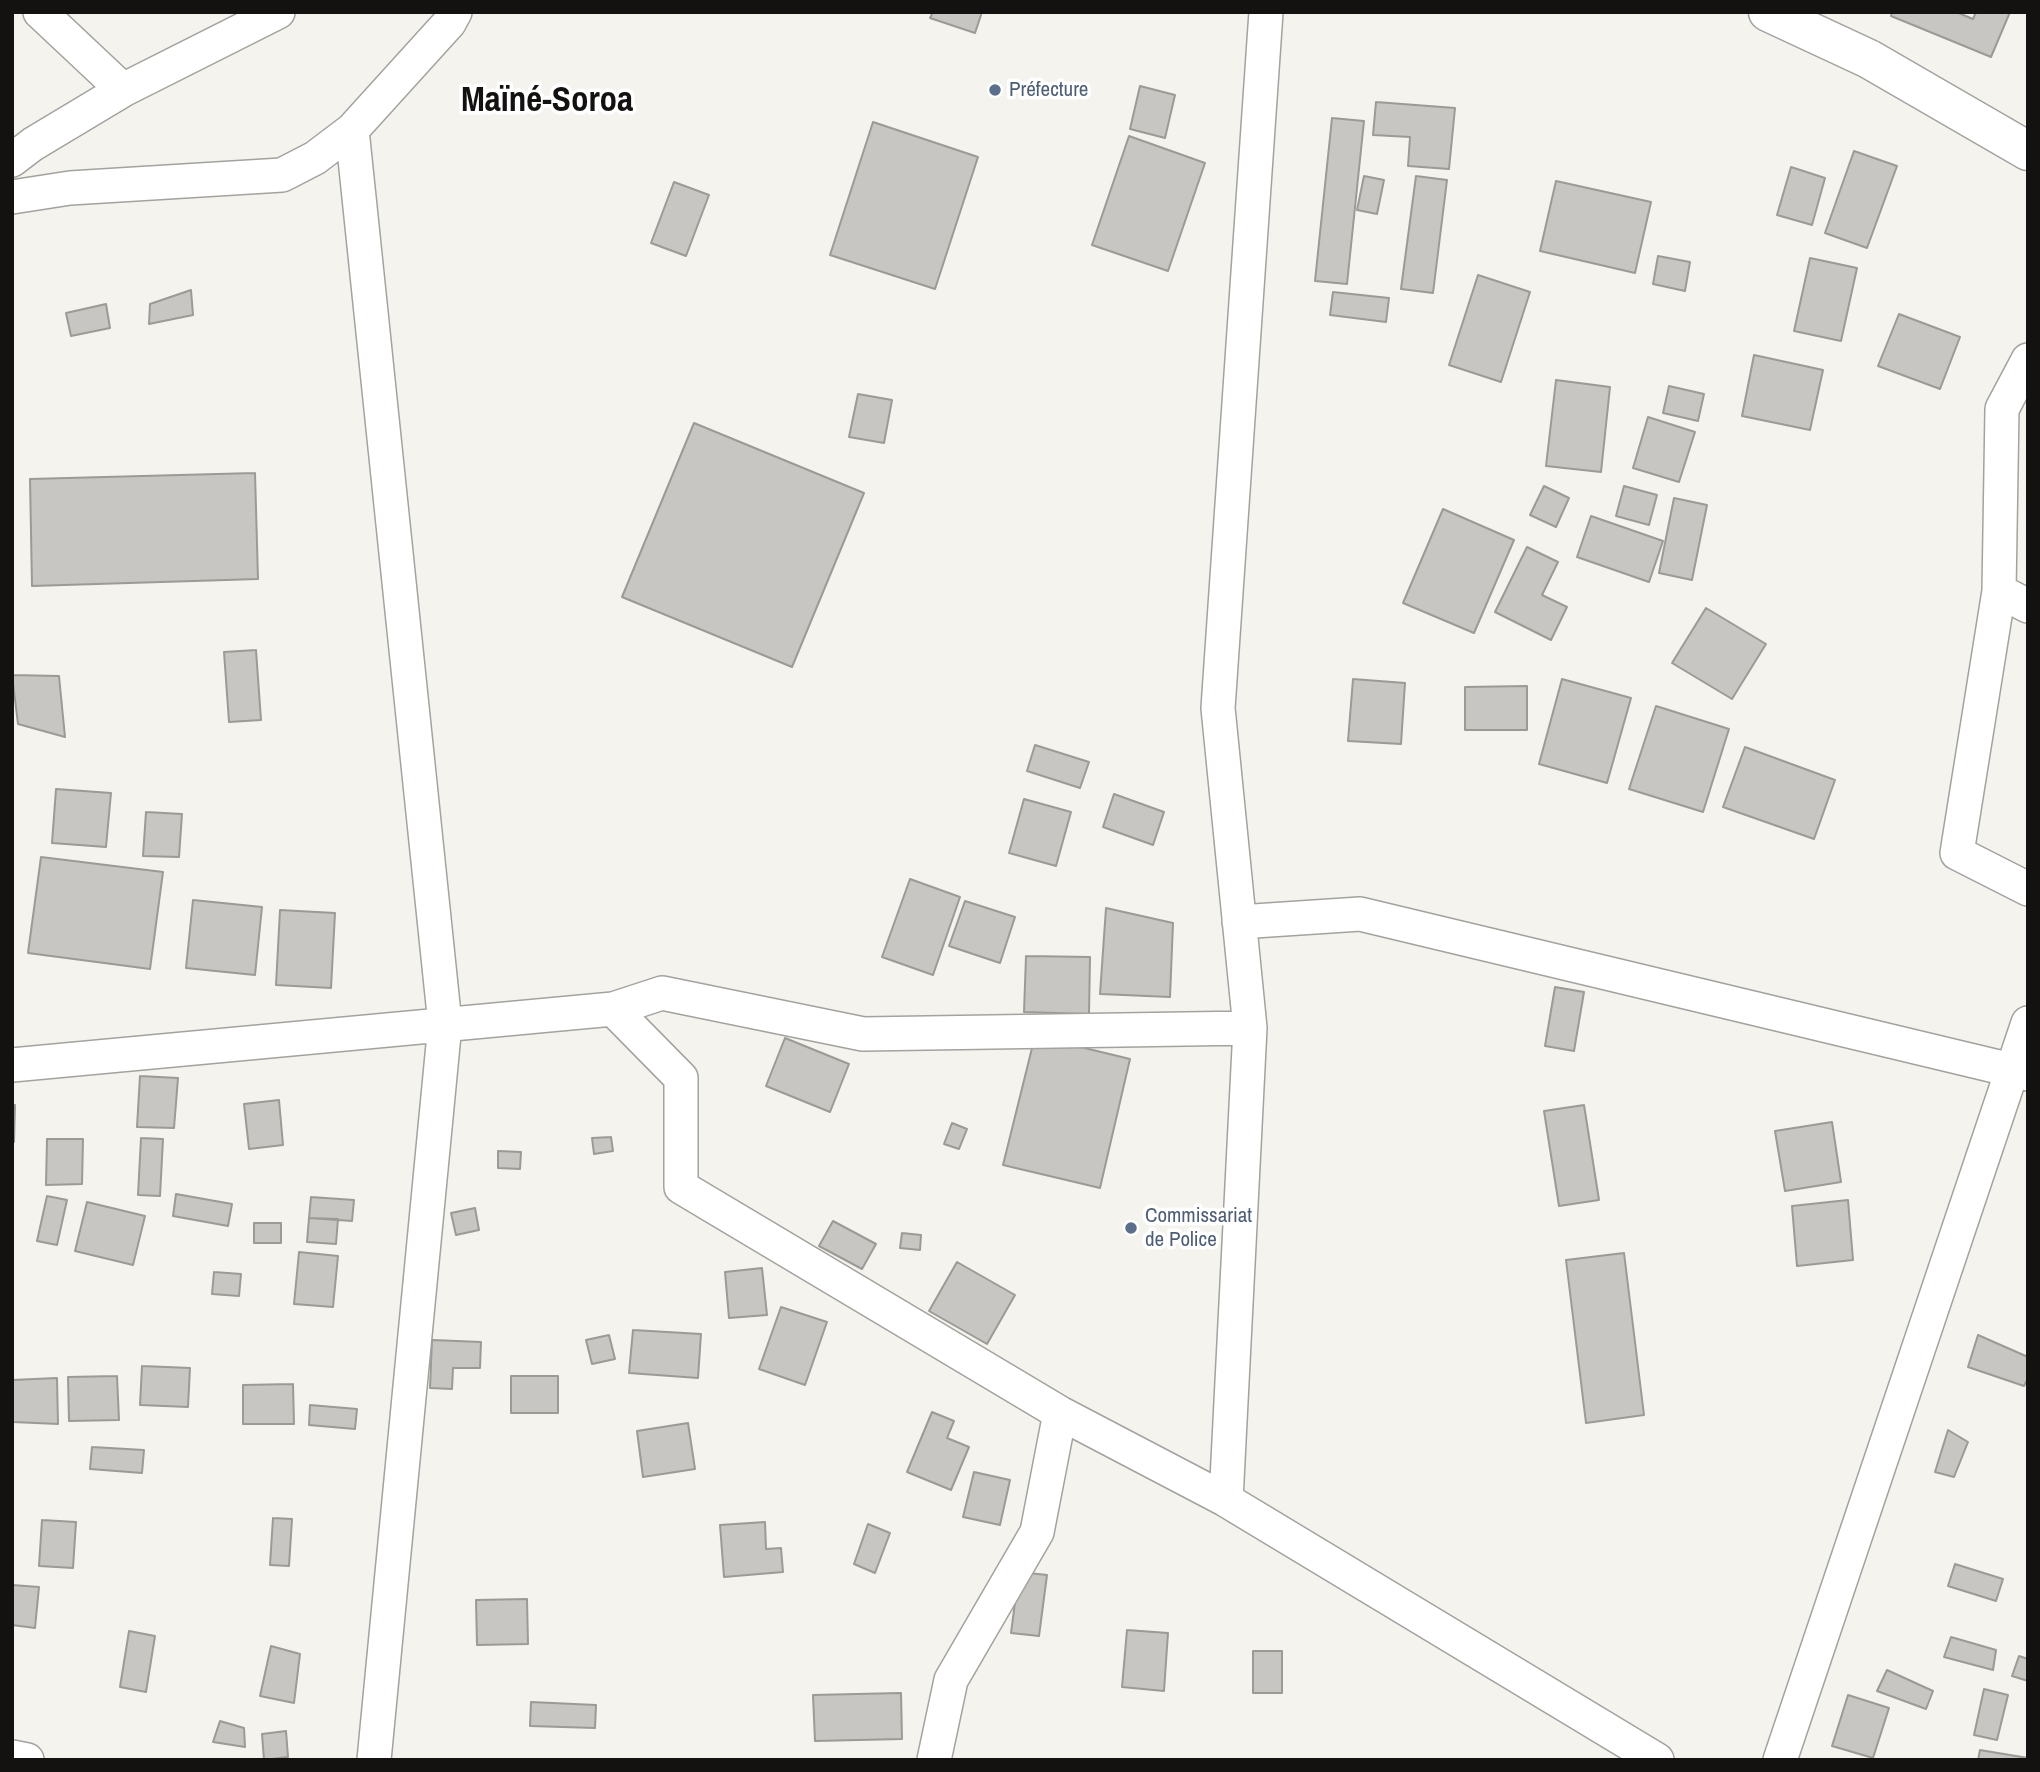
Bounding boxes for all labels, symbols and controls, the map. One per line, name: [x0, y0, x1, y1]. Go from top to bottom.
place label: Préfecture: [1009, 77, 1088, 103]
district label: Maïné-Soroa: [461, 81, 633, 123]
marker: Préfecture: [987, 82, 1003, 98]
place label: Commissariat de Police: [1145, 1203, 1252, 1253]
marker: Commissariat de Police: [1123, 1220, 1139, 1236]

